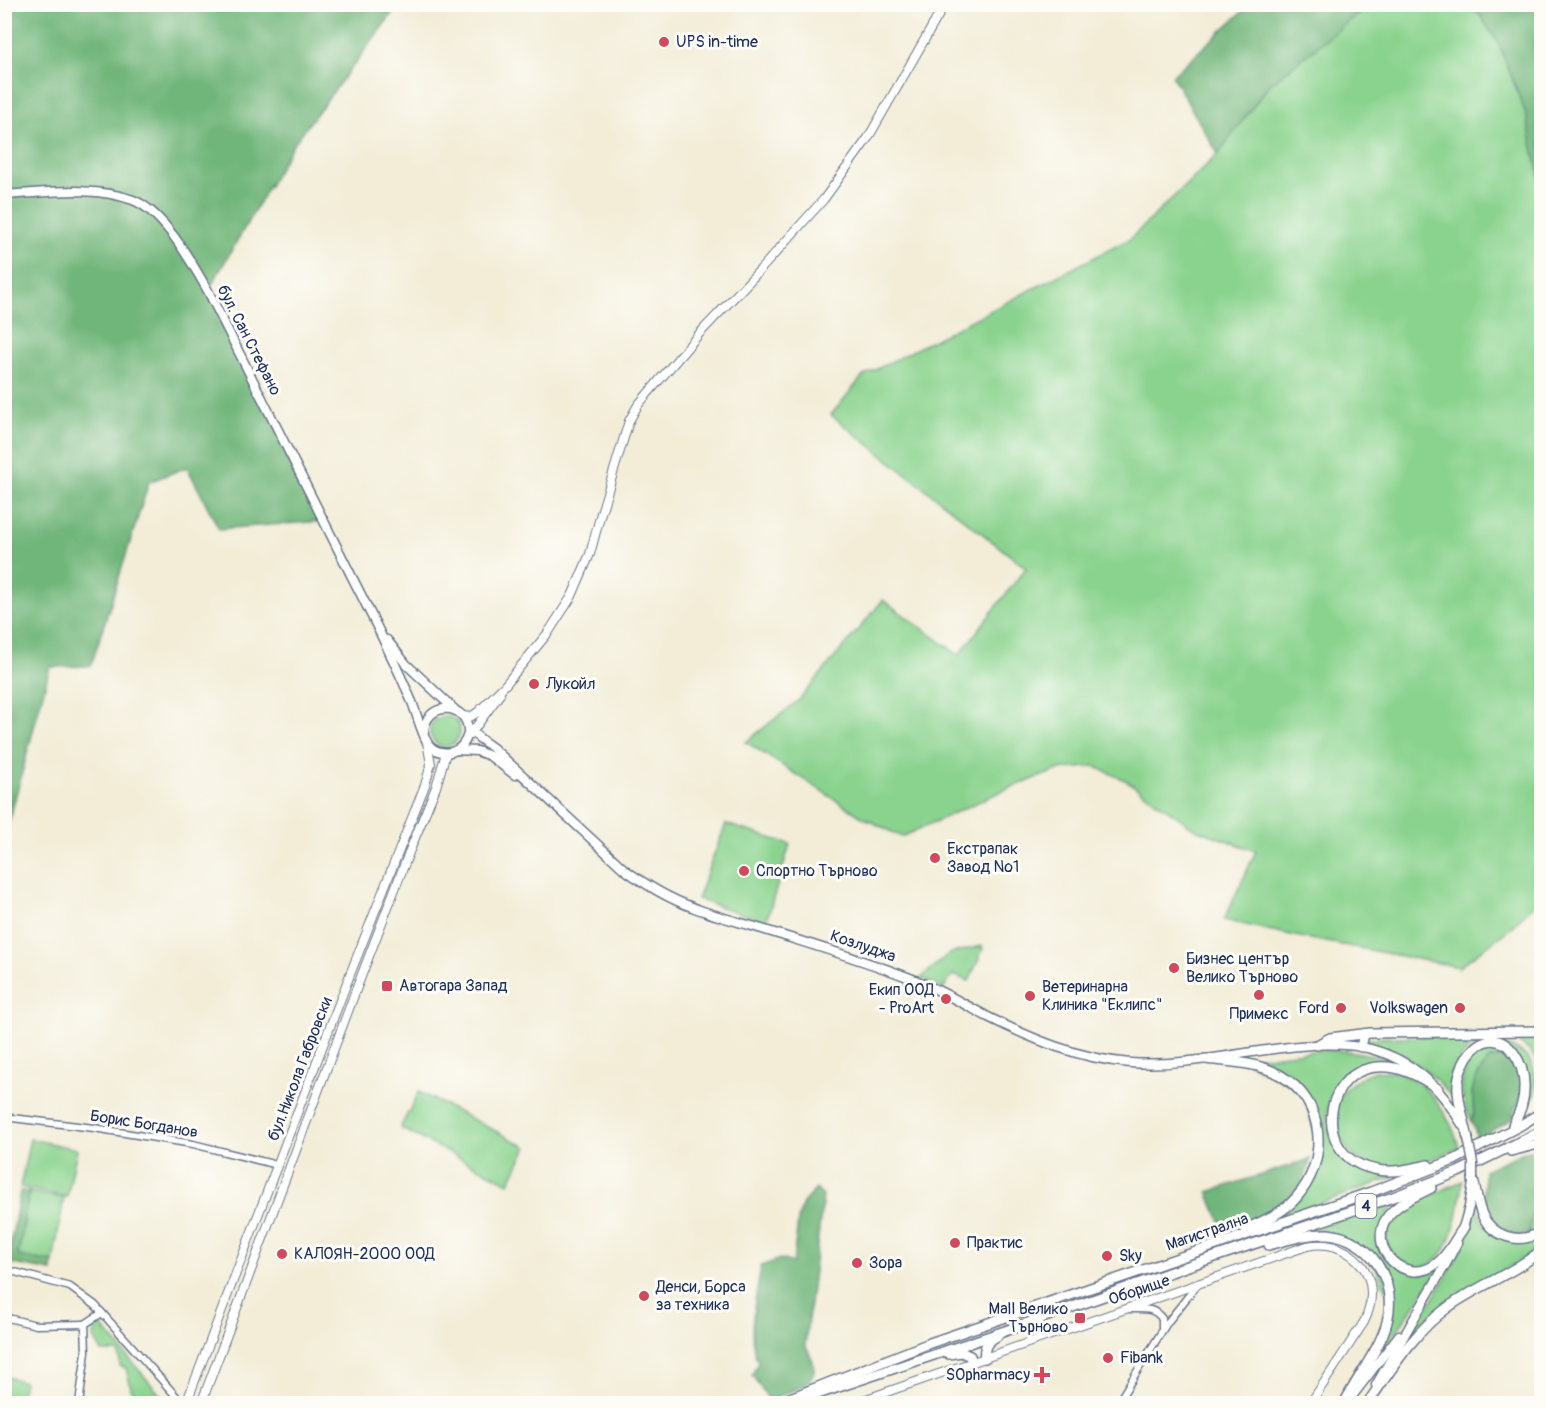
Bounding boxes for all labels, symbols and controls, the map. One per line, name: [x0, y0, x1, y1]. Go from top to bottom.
place label: UPS in-time: [676, 32, 758, 52]
marker: UPS in-time: [657, 35, 671, 49]
street label: бул. Сан Стефано: [213, 281, 286, 399]
place label: Лукойл: [545, 674, 595, 694]
marker: Лукойл: [527, 677, 541, 691]
place label: Екстрапак Завод №1: [947, 839, 1019, 877]
marker: Екстрапак Завод №1: [928, 851, 942, 865]
place label: Спортно Търново: [756, 861, 878, 881]
marker: Спортно Търново: [737, 864, 751, 878]
street label: Козлуджа: [828, 925, 898, 967]
place label: Бизнес център Велико Търново: [1186, 949, 1299, 987]
marker: Бизнес център Велико Търново: [1167, 961, 1181, 975]
place label: Автогара Запад: [399, 976, 508, 996]
place label: Ветеринарна Клиника "Еклипс": [1042, 977, 1162, 1015]
marker: Автогара Запад: [380, 979, 394, 993]
place label: Екип ООД - ProArt: [869, 980, 935, 1018]
marker: Примекс: [1252, 988, 1266, 1002]
marker: Ветеринарна Клиника "Еклипс": [1023, 989, 1037, 1003]
marker: Екип ООД - ProArt: [939, 992, 953, 1006]
street label: бул.Никола Габровски: [263, 994, 337, 1144]
place label: Ford: [1298, 998, 1329, 1018]
place label: Volkswagen: [1369, 998, 1448, 1018]
marker: Ford: [1334, 1001, 1348, 1015]
marker: Volkswagen: [1453, 1001, 1467, 1015]
place label: Примекс: [1229, 1004, 1289, 1024]
street label: Борис Богданов: [89, 1106, 199, 1142]
road number: 4: [1356, 1194, 1376, 1218]
street label: Магистрална: [1163, 1209, 1251, 1255]
place label: Практис: [967, 1233, 1023, 1253]
marker: Практис: [948, 1236, 962, 1250]
place label: КАЛОЯН-2000 ООД: [294, 1244, 435, 1264]
place label: Sky: [1119, 1246, 1142, 1266]
marker: КАЛОЯН-2000 ООД: [275, 1247, 289, 1261]
marker: Sky: [1100, 1249, 1114, 1263]
place label: Зора: [869, 1253, 902, 1273]
marker: Зора: [850, 1256, 864, 1270]
street label: Оборище: [1106, 1270, 1172, 1310]
place label: Денси, Борса за техника: [655, 1277, 746, 1315]
marker: Денси, Борса за техника: [637, 1289, 651, 1303]
place label: Mall Велико Търново: [989, 1299, 1068, 1337]
marker: Mall Велико Търново: [1073, 1311, 1087, 1325]
place label: Fibank: [1120, 1348, 1163, 1368]
marker: Fibank: [1101, 1351, 1115, 1365]
place label: SOpharmacy: [946, 1365, 1030, 1385]
marker: SOpharmacy: [1035, 1368, 1049, 1382]

